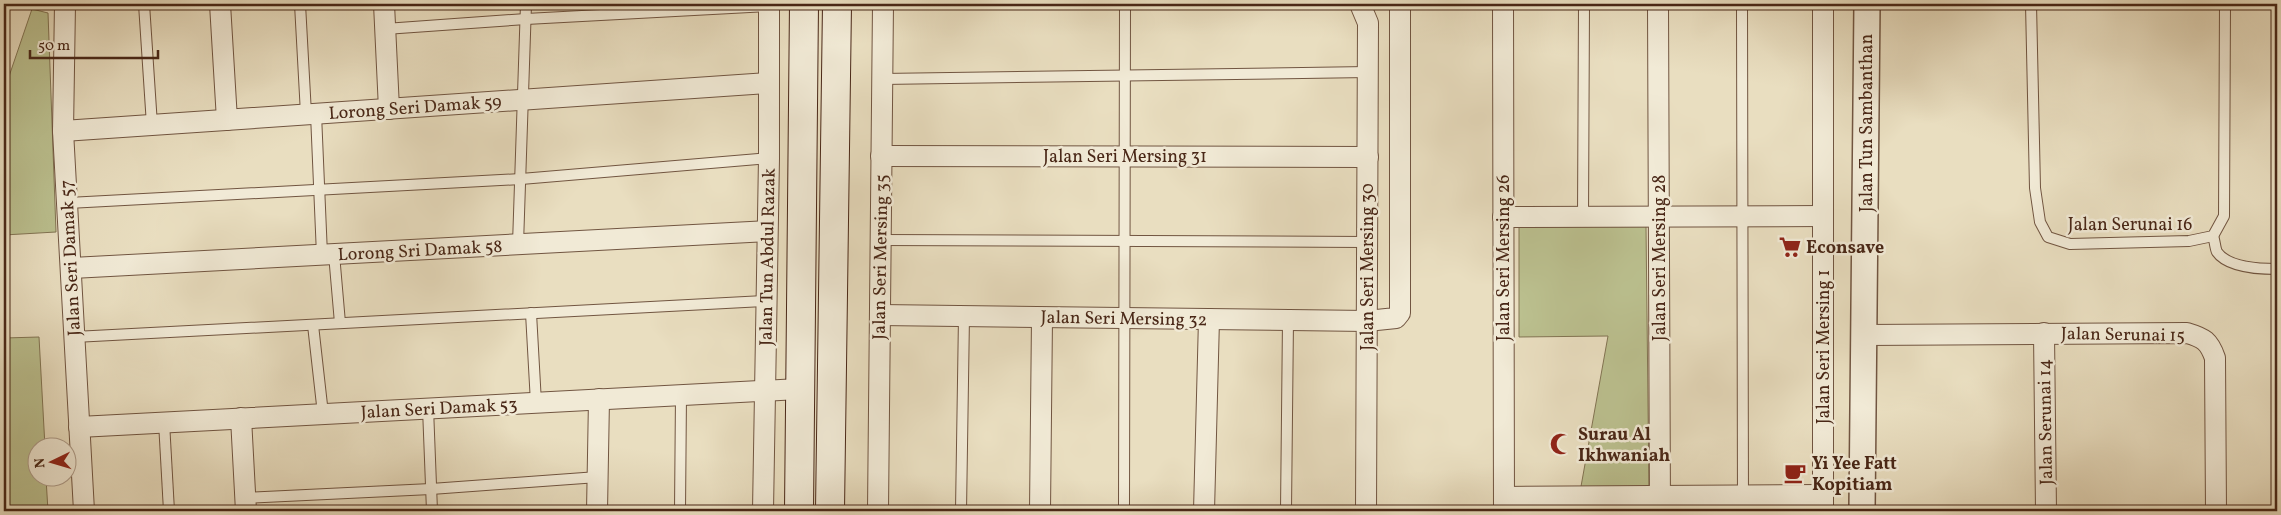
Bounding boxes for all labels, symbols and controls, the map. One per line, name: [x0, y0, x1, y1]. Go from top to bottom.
scale bar: [30, 28, 158, 60]
street label: Jalan Tun Sambanthan: [1855, 34, 1880, 212]
text: 50 m: [38, 36, 70, 57]
street label: Lorong Seri Damak 59: [328, 90, 502, 127]
street label: Jalan Seri Mersing 31: [1043, 145, 1207, 170]
street label: Jalan Tun Abdul Razak: [754, 168, 783, 346]
street label: Jalan Seri Mersing 35: [868, 174, 895, 340]
street label: Jalan Seri Mersing 26: [1492, 175, 1517, 341]
street label: Jalan Seri Mersing 28: [1648, 175, 1673, 341]
street label: Jalan Seri Damak 57: [55, 179, 88, 337]
street label: Jalan Seri Mersing 30: [1356, 183, 1381, 351]
street label: Jalan Serunai 16: [2068, 213, 2192, 238]
supermarket icon: Econsave: [1777, 234, 1803, 260]
street label: Lorong Sri Damak 58: [337, 235, 503, 268]
place label: Econsave: [1806, 236, 1884, 261]
street label: Jalan Seri Mersing 1: [1812, 270, 1837, 424]
street label: Jalan Seri Mersing 32: [1040, 306, 1208, 333]
street label: Jalan Serunai 15: [2061, 322, 2185, 349]
street label: Jalan Serunai 14: [2033, 359, 2060, 485]
street label: Jalan Seri Damak 53: [360, 393, 518, 426]
place label: Surau Al Ikhwaniah: [1578, 423, 1671, 469]
mosque icon: Surau Al Ikhwaniah: [1548, 431, 1574, 457]
north arrow: [28, 438, 78, 488]
place label: Yi Yee Fatt Kopitiam: [1812, 452, 1897, 498]
text: N: [31, 457, 50, 469]
cafe icon: Yi Yee Fatt Kopitiam: [1782, 460, 1808, 486]

